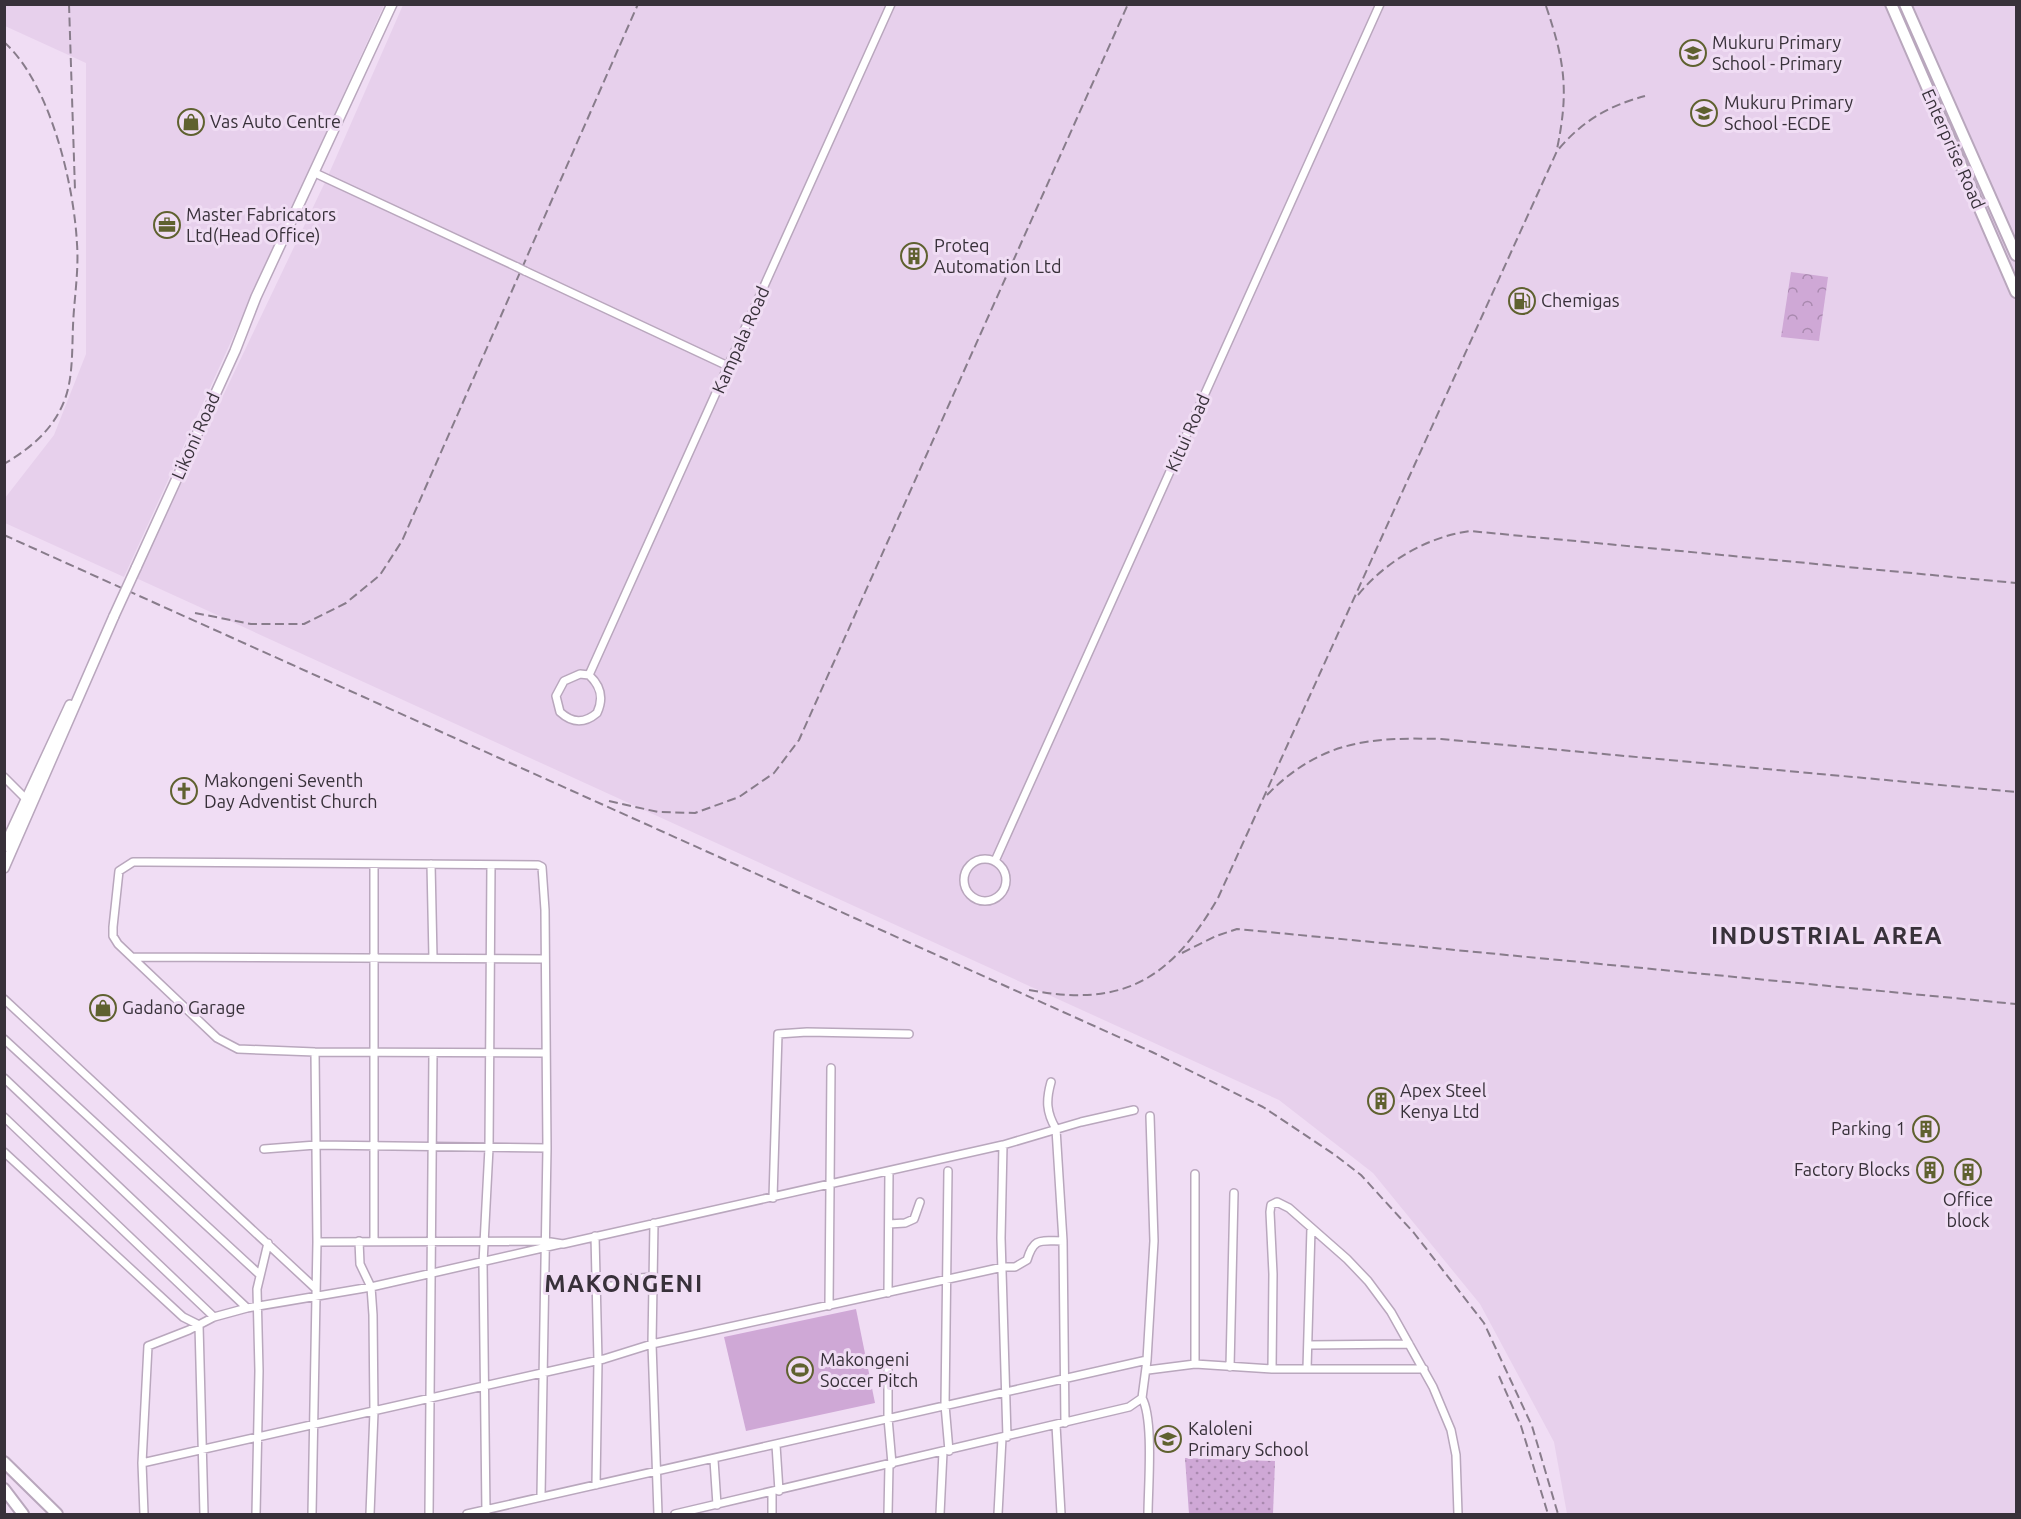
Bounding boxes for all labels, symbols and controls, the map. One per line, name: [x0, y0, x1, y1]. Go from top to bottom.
place label: Mukuru Primary School - Primary: [1712, 32, 1842, 73]
school or university icon: Mukuru Primary School - Primary: [1678, 38, 1708, 68]
street label: Enterprise Road: [1918, 85, 1989, 212]
place label: Mukuru Primary School -ECDE: [1724, 92, 1853, 133]
school or university icon: Mukuru Primary School -ECDE: [1689, 98, 1719, 128]
shop icon: Vas Auto Centre: [176, 107, 206, 137]
place label: Vas Auto Centre: [210, 111, 341, 131]
place label: Master Fabricators Ltd(Head Office): [186, 204, 336, 246]
office icon: Master Fabricators Ltd(Head Office): [152, 210, 182, 240]
place label: Proteq Automation Ltd: [934, 235, 1061, 276]
building icon: Proteq Automation Ltd: [899, 241, 929, 271]
street label: Kampala Road: [708, 283, 773, 396]
fuel station icon: Chemigas: [1507, 286, 1537, 316]
place label: Chemigas: [1541, 290, 1620, 310]
street label: Likoni Road: [167, 389, 223, 482]
street label: Kitui Road: [1161, 391, 1213, 475]
place label: Makongeni Seventh Day Adventist Church: [204, 770, 377, 811]
church icon: Makongeni Seventh Day Adventist Church: [169, 776, 199, 806]
district label: INDUSTRIAL AREA: [1711, 922, 1943, 949]
shop icon: Gadano Garage: [88, 993, 118, 1023]
place label: Gadano Garage: [122, 997, 245, 1017]
place label: Apex Steel Kenya Ltd: [1400, 1080, 1487, 1121]
building icon: Apex Steel Kenya Ltd: [1366, 1086, 1396, 1116]
building icon: Parking 1: [1911, 1114, 1941, 1144]
place label: Parking 1: [1831, 1118, 1906, 1138]
building icon: Factory Blocks: [1915, 1155, 1945, 1185]
building icon: Office block: [1953, 1157, 1983, 1187]
place label: Factory Blocks: [1794, 1159, 1910, 1179]
place label: Office block: [1943, 1189, 1993, 1230]
district label: MAKONGENI: [544, 1270, 704, 1297]
place label: Makongeni Soccer Pitch: [820, 1349, 918, 1390]
sports icon: Makongeni Soccer Pitch: [785, 1355, 815, 1385]
place label: Kaloleni Primary School: [1188, 1418, 1309, 1459]
school or university icon: Kaloleni Primary School: [1153, 1424, 1183, 1454]

